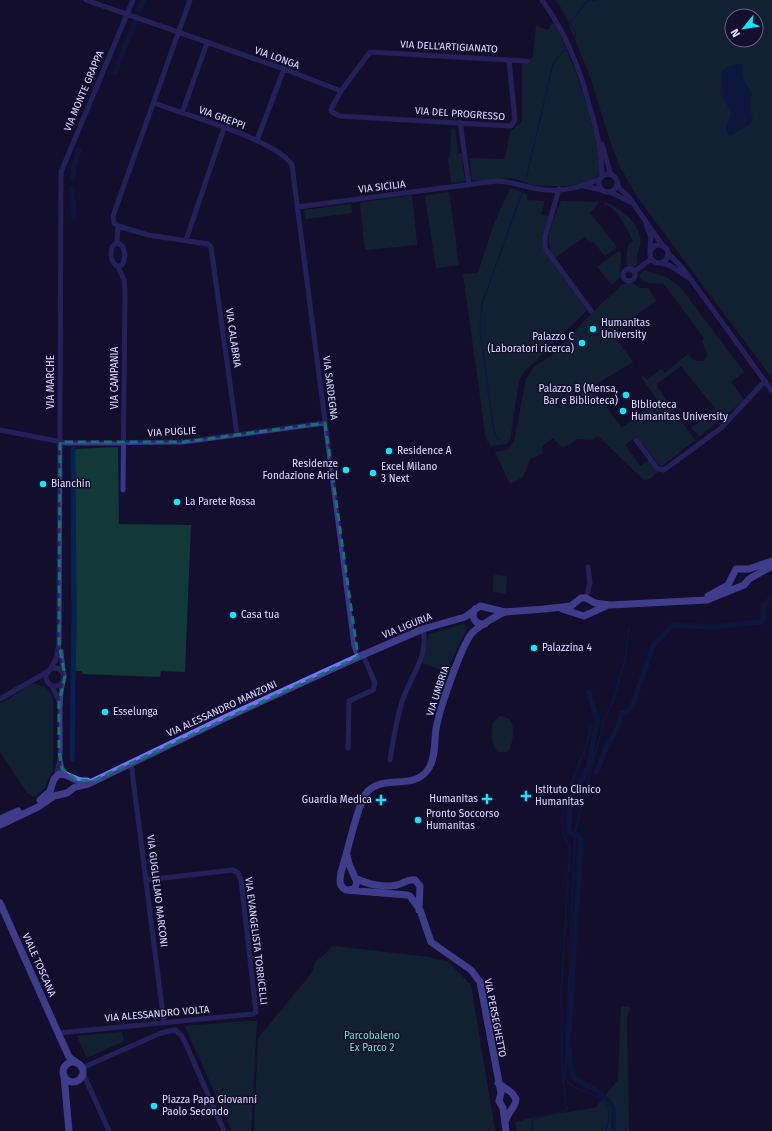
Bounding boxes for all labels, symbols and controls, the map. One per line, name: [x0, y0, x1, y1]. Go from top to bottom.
north arrow: [724, 8, 764, 48]
text: N: [728, 26, 743, 39]
street label: VIA DELL'ARTIGIANATO: [400, 38, 498, 56]
street label: VIA LONGA: [253, 44, 301, 72]
street label: VIA MONTE GRAPPA: [62, 49, 106, 133]
street label: VIA GREPPI: [197, 104, 247, 132]
street label: VIA DEL PROGRESSO: [415, 105, 506, 123]
street label: VIA SICILIA: [358, 178, 407, 196]
street label: VIA CALABRIA: [223, 308, 243, 369]
place label: Humanitas University: [601, 317, 650, 341]
marker: Humanitas University: [588, 324, 598, 334]
place label: Palazzo C (Laboratori ricerca): [487, 331, 574, 355]
marker: Palazzo C (Laboratori ricerca): [577, 338, 587, 348]
street label: VIA CAMPANIA: [109, 347, 121, 409]
street label: VIA MARCHE: [45, 355, 57, 409]
street label: VIA SARDEGNA: [320, 355, 340, 421]
place label: Palazzo B (Mensa, Bar e Biblioteca): [538, 382, 618, 407]
marker: Palazzo B (Mensa, Bar e Biblioteca): [621, 390, 631, 400]
place label: BIblioteca Humanitas University: [631, 399, 728, 423]
marker: BIblioteca Humanitas University: [618, 406, 628, 416]
street label: VIA PUGLIE: [147, 425, 197, 439]
place label: Residence A: [397, 445, 452, 457]
marker: Residence A: [384, 446, 394, 456]
place label: Residenze Fondazione Ariel: [263, 458, 338, 482]
place label: Excel Milano 3 Next: [381, 461, 437, 485]
marker: Residenze Fondazione Ariel: [341, 465, 351, 475]
marker: Excel Milano 3 Next: [368, 468, 378, 478]
place label: Bianchin: [51, 478, 91, 490]
marker: Bianchin: [38, 479, 48, 489]
place label: La Parete Rossa: [185, 496, 256, 508]
marker: La Parete Rossa: [172, 497, 182, 507]
place label: Casa tua: [241, 609, 279, 621]
marker: Casa tua: [228, 610, 238, 620]
street label: VIA LIGURIA: [380, 611, 434, 641]
place label: Palazzina 4: [542, 642, 592, 654]
marker: Palazzina 4: [529, 643, 539, 653]
street label: VIA UMBRIA: [424, 664, 452, 718]
street label: VIA ALESSANDRO MANZONI: [165, 678, 279, 740]
place label: Esselunga: [113, 706, 158, 718]
marker: Esselunga: [100, 707, 110, 717]
place label: Istituto Clinico Humanitas: [535, 784, 601, 808]
marker: Istituto Clinico Humanitas: [520, 790, 532, 802]
place label: Humanitas: [429, 793, 478, 805]
marker: Humanitas: [481, 793, 493, 805]
place label: Guardia Medica: [302, 794, 372, 806]
marker: Guardia Medica: [375, 794, 387, 806]
place label: Pronto Soccorso Humanitas: [426, 808, 499, 832]
marker: Pronto Soccorso Humanitas: [413, 815, 423, 825]
street label: VIA GUGLIELMO MARCONI: [144, 834, 170, 948]
street label: VIA EVANGELISTA TORRICELLI: [242, 876, 270, 1006]
street label: VIALE TOSCANA: [20, 931, 58, 999]
street label: VIA PERSEGHETTO: [481, 978, 509, 1059]
street label: VIA ALESSANDRO VOLTA: [104, 1003, 210, 1025]
park label: Parcobaleno Ex Parco 2: [344, 1030, 400, 1054]
place label: Piazza Papa Giovanni Paolo Secondo: [162, 1094, 257, 1118]
marker: Piazza Papa Giovanni Paolo Secondo: [149, 1101, 159, 1111]

